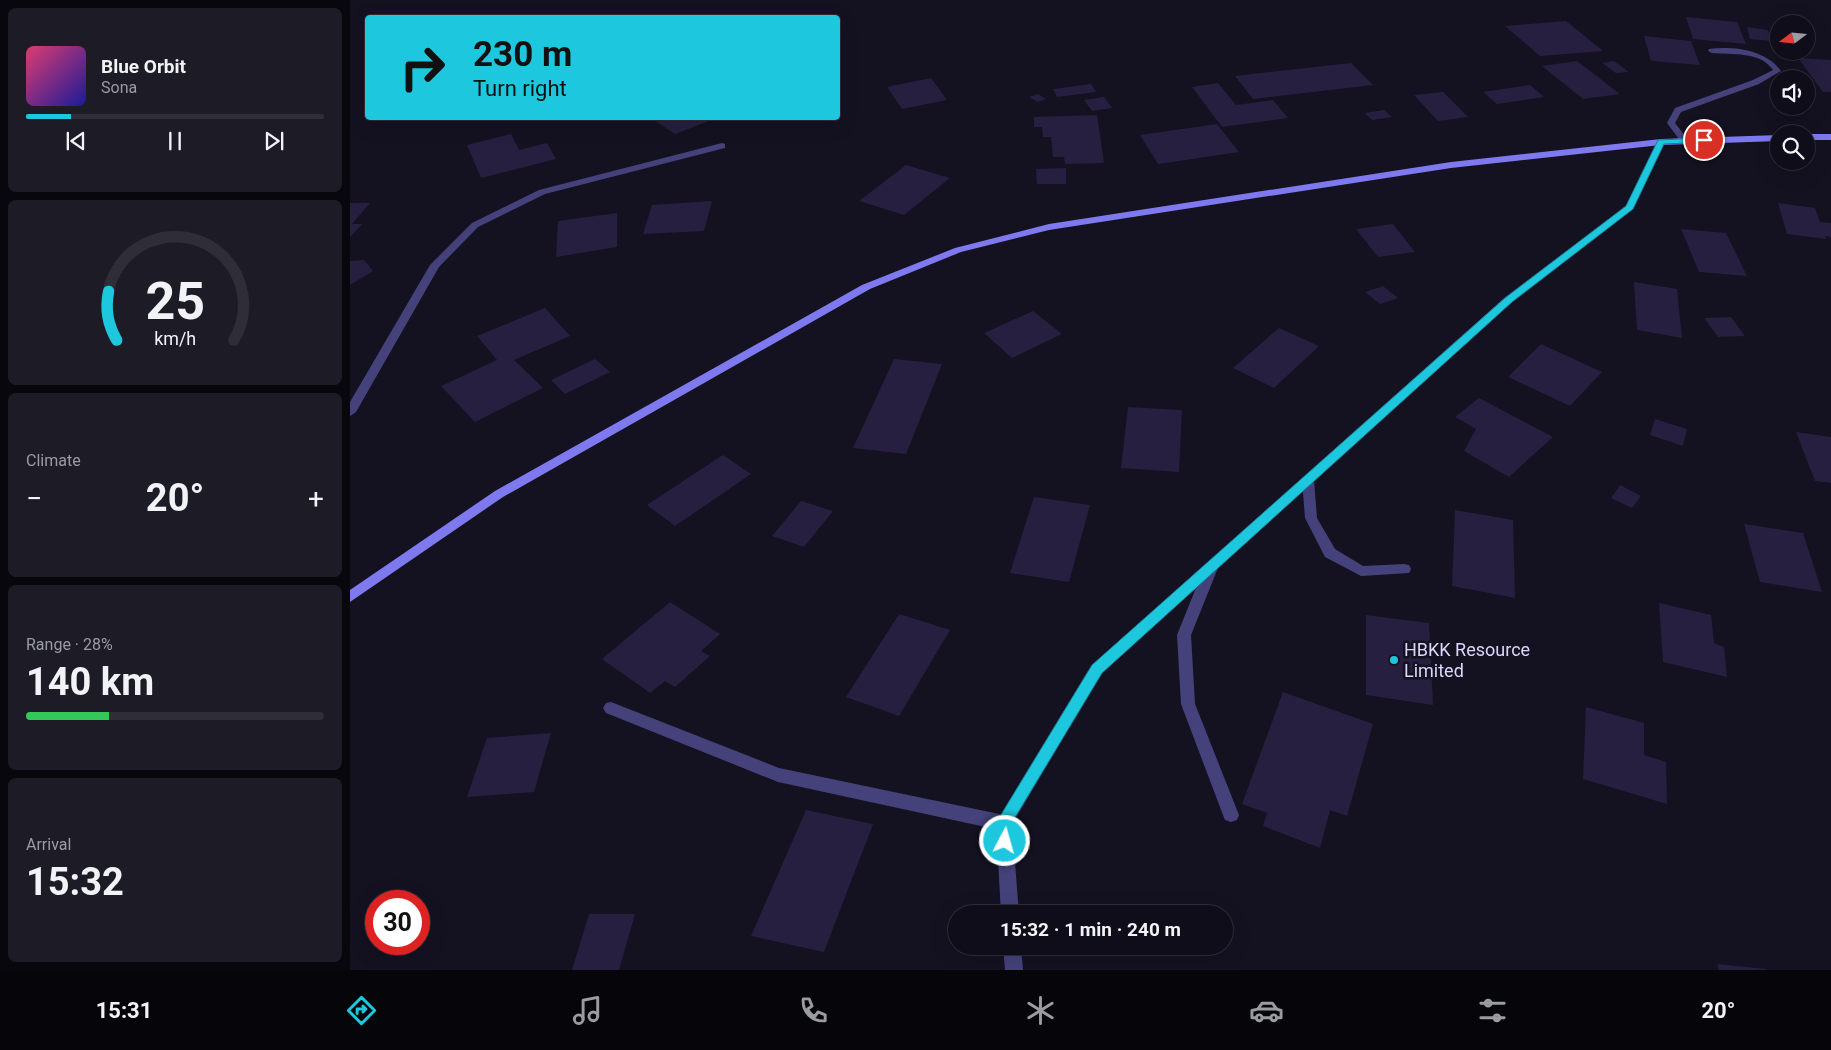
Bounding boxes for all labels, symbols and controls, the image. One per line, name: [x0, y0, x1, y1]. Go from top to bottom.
north arrow: [1770, 15, 1815, 60]
map controls: [1770, 15, 1815, 170]
text: 230 m: [473, 34, 572, 75]
icon: right: [390, 35, 455, 100]
text: Blue Orbit: [101, 55, 186, 78]
button: sound: [1770, 70, 1815, 115]
text: Turn right: [473, 76, 567, 101]
text: Sona: [101, 78, 137, 97]
pin: [1683, 119, 1725, 161]
button: search: [1770, 125, 1815, 170]
icon: arrive: [1690, 126, 1718, 154]
icon: previous: [62, 127, 90, 155]
icon: pause: [161, 127, 189, 155]
icon: next: [260, 127, 288, 155]
text: 25: [145, 271, 205, 332]
text: km/h: [154, 328, 196, 349]
text: Climate: [26, 451, 81, 470]
text: 20°: [146, 476, 204, 520]
text: −: [26, 482, 42, 515]
text: +: [308, 482, 324, 515]
text: Range · 28%: [26, 635, 113, 654]
place label: HBKK Resource Limited: [1404, 639, 1530, 681]
marker: HBKK Resource Limited: [1388, 654, 1400, 666]
text: 140 km: [26, 660, 154, 704]
position arrow: [978, 814, 1030, 866]
text: Arrival: [26, 835, 71, 854]
text: 15:32: [26, 860, 124, 904]
speed limit sign: 30: [365, 890, 430, 955]
text: 15:32 · 1 min · 240 m: [1000, 918, 1181, 941]
icon: directions: [344, 993, 379, 1028]
icon: music: [570, 993, 605, 1028]
icon: phone: [796, 993, 831, 1028]
icon: climate: [1023, 993, 1058, 1028]
icon: car: [1249, 993, 1284, 1028]
icon: filters: [1475, 993, 1510, 1028]
text: 15:31: [96, 998, 152, 1023]
text: 20°: [1701, 998, 1735, 1023]

